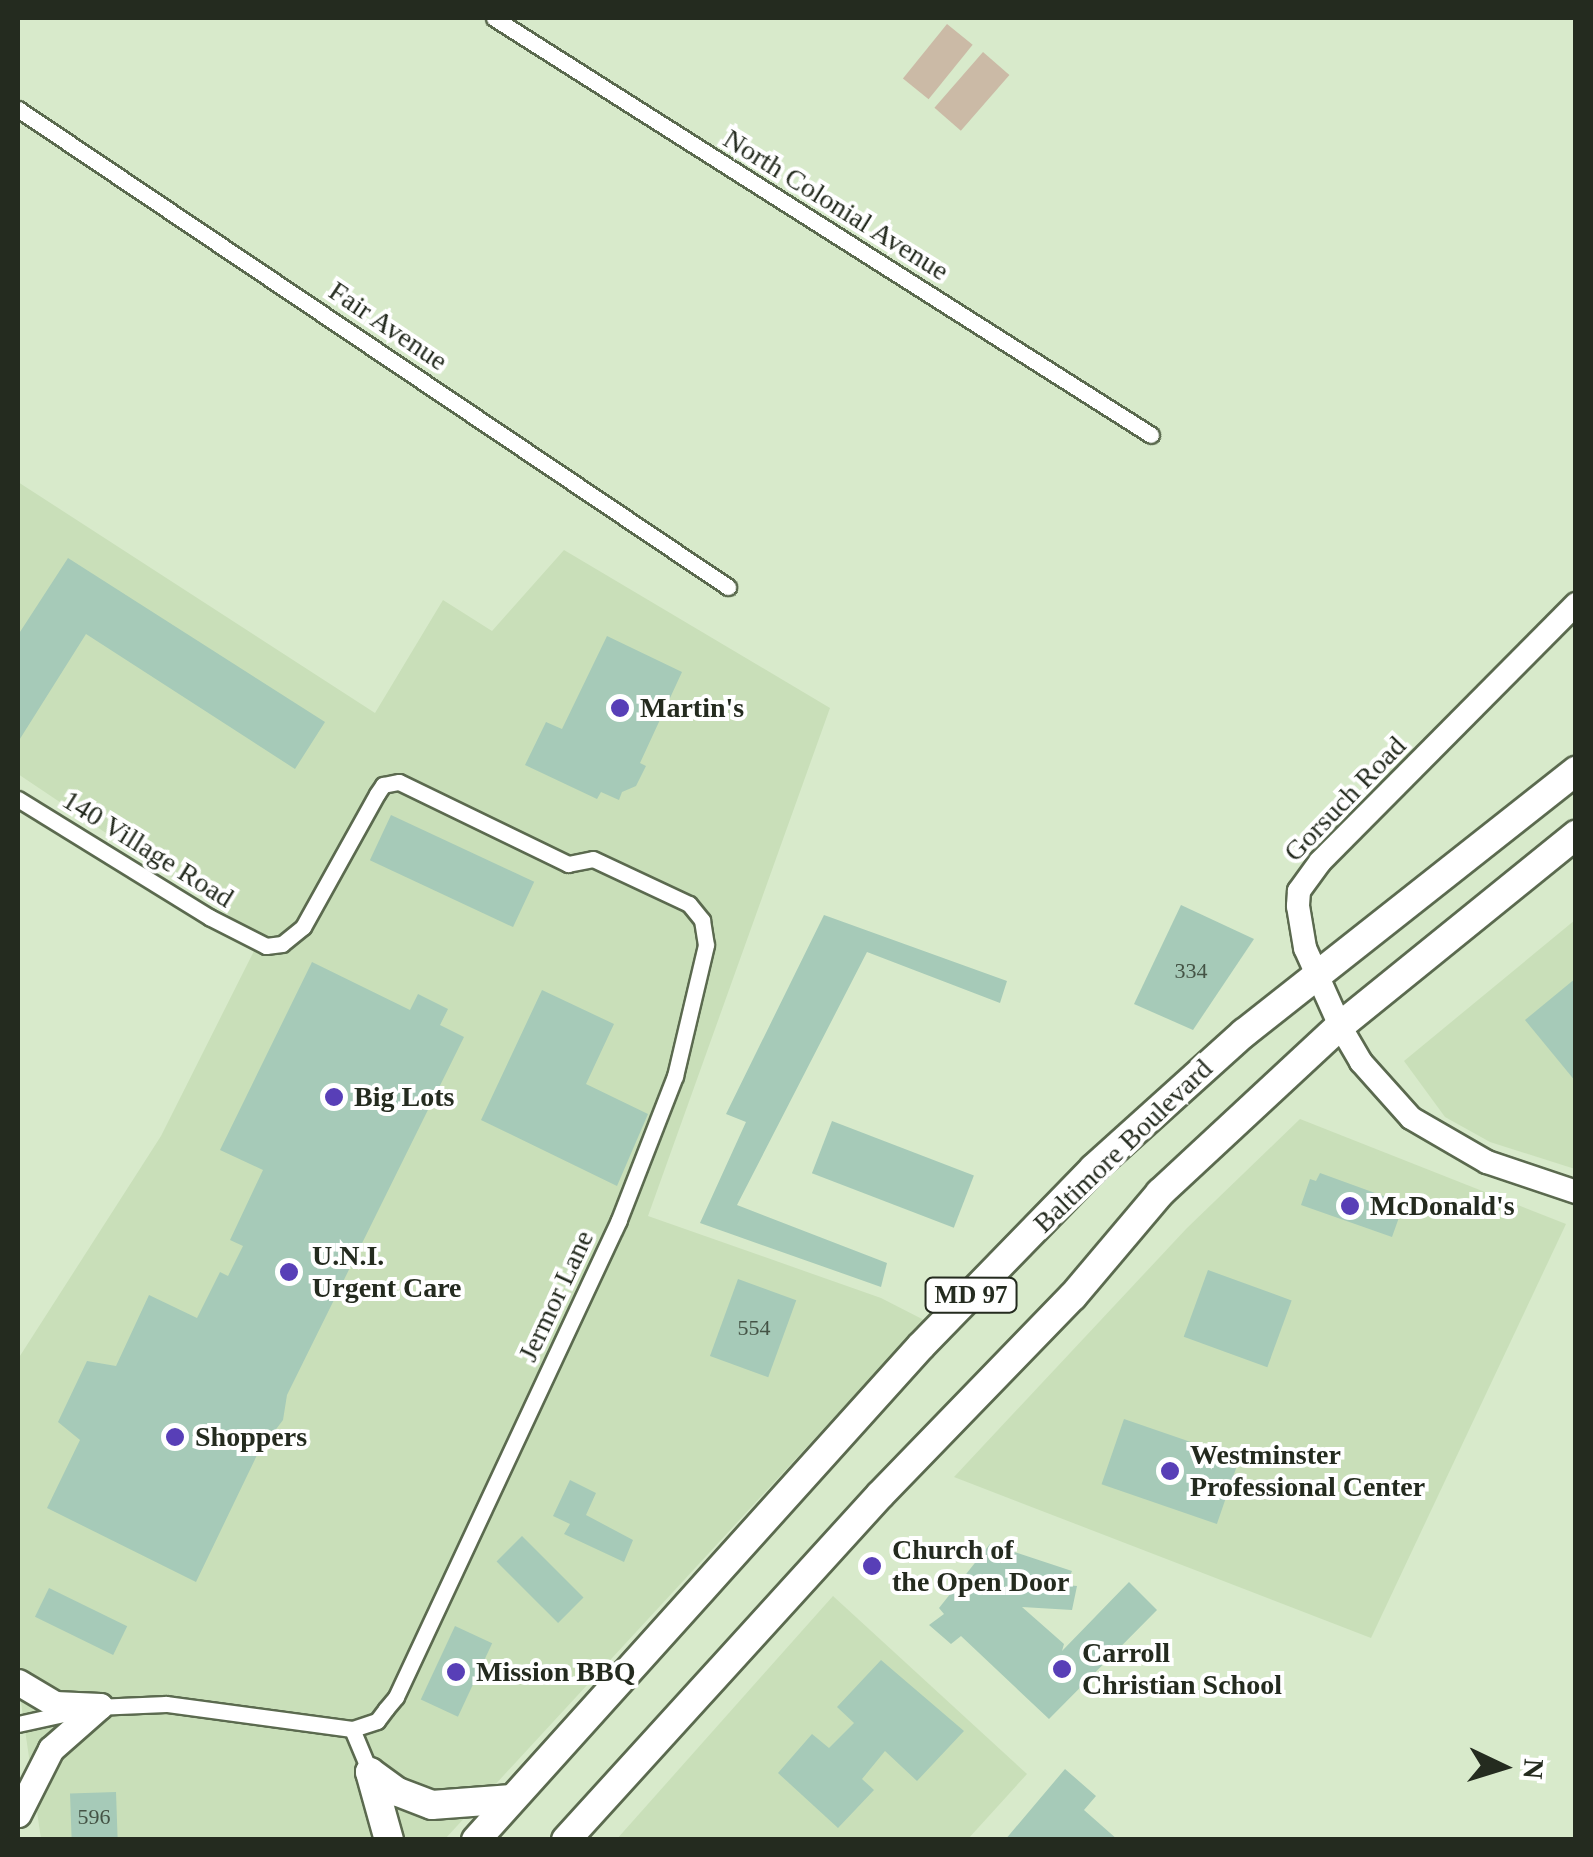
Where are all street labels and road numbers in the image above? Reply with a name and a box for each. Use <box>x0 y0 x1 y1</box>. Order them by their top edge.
street label: North Colonial Avenue <box>717 122 955 288</box>
street label: Fair Avenue <box>322 274 454 378</box>
street label: Gorsuch Road <box>1277 729 1413 869</box>
street label: 140 Village Road <box>56 783 240 915</box>
street label: Baltimore Boulevard <box>1027 1052 1219 1240</box>
street label: Jermor Lane <box>511 1225 601 1367</box>
road number: MD 97 <box>924 1275 1018 1315</box>

